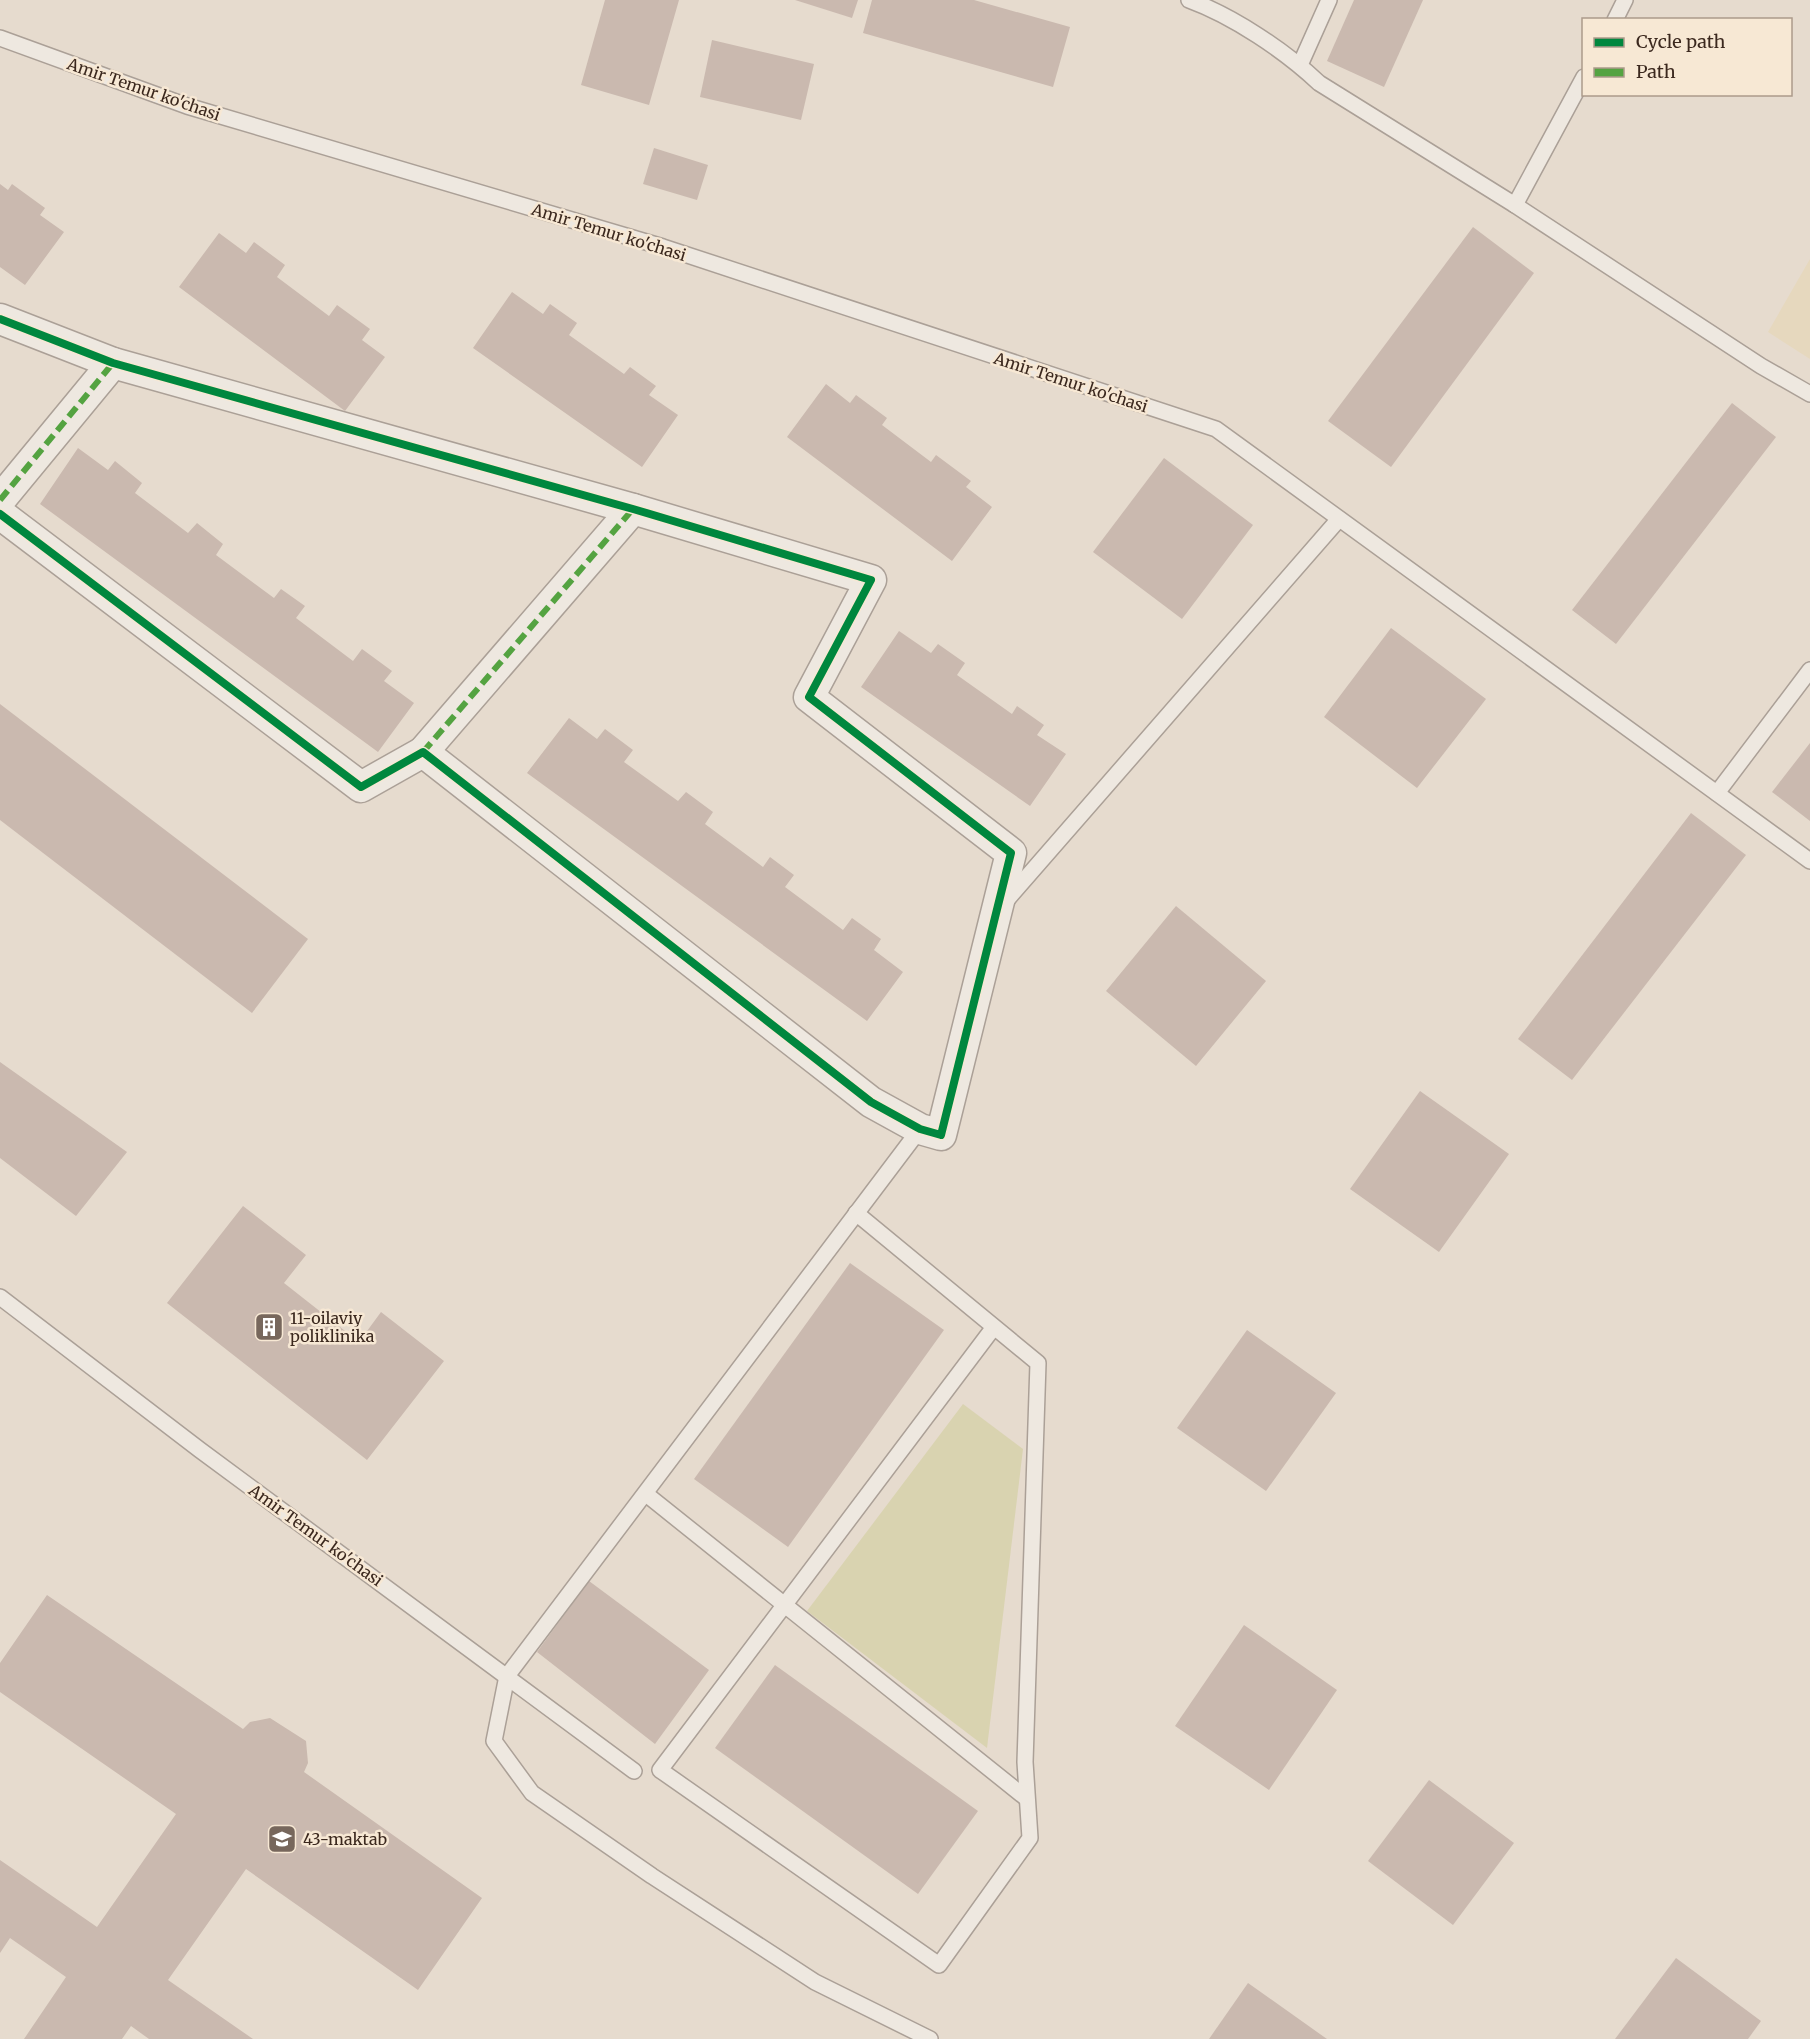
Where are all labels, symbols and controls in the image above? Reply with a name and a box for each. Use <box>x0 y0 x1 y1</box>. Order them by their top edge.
legend <box>1582 18 1792 96</box>
text: Cycle path <box>1636 30 1726 53</box>
street label: Amir Temur ko'chasi <box>64 53 223 125</box>
text: Path <box>1636 60 1676 83</box>
street label: Amir Temur ko'chasi <box>528 199 689 265</box>
street label: Amir Temur ko'chasi <box>991 347 1150 416</box>
place label: 11-oilaviy poliklinika <box>290 1308 375 1346</box>
building icon: 11-oilaviy poliklinika <box>253 1311 285 1343</box>
street label: Amir Temur ko'chasi <box>244 1479 387 1590</box>
school or university icon: 43-maktab <box>266 1823 298 1855</box>
place label: 43-maktab <box>303 1829 387 1849</box>

